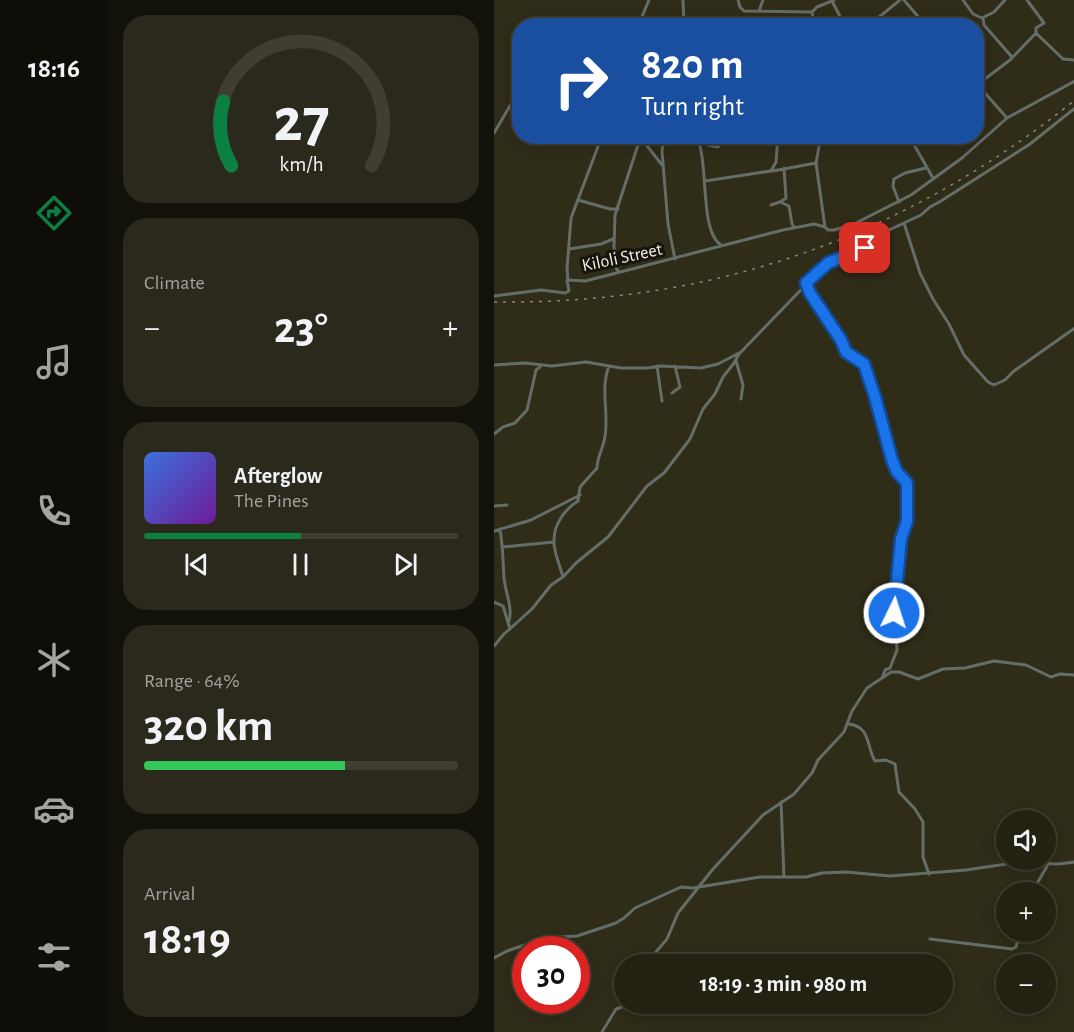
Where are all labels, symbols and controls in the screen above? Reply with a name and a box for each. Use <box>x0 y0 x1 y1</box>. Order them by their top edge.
icon: right <box>542 42 620 120</box>
text: 820 m <box>641 44 744 86</box>
text: 18:16 <box>28 55 80 82</box>
text: 27 <box>273 90 329 152</box>
text: Turn right <box>641 93 744 120</box>
text: km/h <box>279 155 323 176</box>
icon: directions <box>33 192 75 234</box>
pin <box>839 222 890 273</box>
icon: arrive <box>848 231 881 264</box>
street label: Kiloli Street <box>580 241 664 275</box>
text: Climate <box>144 273 205 293</box>
text: 23° <box>274 306 328 351</box>
text: − <box>144 312 160 345</box>
text: + <box>442 312 458 345</box>
icon: music <box>33 341 75 383</box>
text: Afterglow <box>234 465 322 487</box>
icon: phone <box>33 490 75 532</box>
text: The Pines <box>234 491 309 511</box>
icon: previous <box>180 548 213 581</box>
icon: pause <box>284 548 317 581</box>
icon: next <box>389 548 422 581</box>
position arrow <box>862 581 926 645</box>
icon: climate <box>33 639 75 681</box>
text: Range · 64% <box>144 671 240 691</box>
text: 320 km <box>144 704 273 749</box>
icon: car <box>33 788 75 830</box>
map controls <box>996 810 1056 1014</box>
button: sound <box>996 810 1056 870</box>
button: + <box>996 882 1056 942</box>
text: Arrival <box>144 884 195 904</box>
text: 18:19 <box>144 917 231 962</box>
icon: filters <box>33 936 75 978</box>
speed limit sign: 30 <box>512 936 590 1014</box>
button: − <box>996 954 1056 1014</box>
text: 18:19 · 3 min · 980 m <box>700 973 867 995</box>

